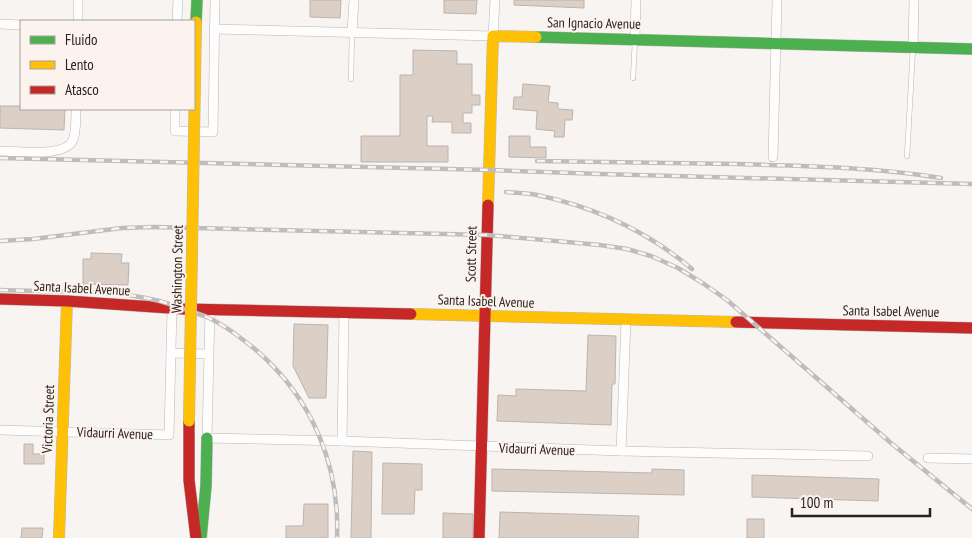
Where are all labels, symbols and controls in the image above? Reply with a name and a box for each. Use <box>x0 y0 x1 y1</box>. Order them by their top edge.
street label: San Ignacio Avenue <box>547 13 641 33</box>
legend <box>20 20 195 110</box>
text: Fluido <box>65 30 97 49</box>
text: Lento <box>65 55 94 74</box>
text: Atasco <box>65 80 99 99</box>
street label: Washington Street <box>167 224 187 313</box>
street label: Scott Street <box>462 225 480 282</box>
street label: Santa Isabel Avenue <box>33 276 131 300</box>
street label: Santa Isabel Avenue <box>437 290 535 312</box>
street label: Santa Isabel Avenue <box>842 301 940 321</box>
street label: Victoria Street <box>38 384 58 455</box>
street label: Vidaurri Avenue <box>76 423 153 443</box>
street label: Vidaurri Avenue <box>498 439 575 459</box>
scale bar <box>792 486 930 518</box>
text: 100 m <box>800 493 833 512</box>

